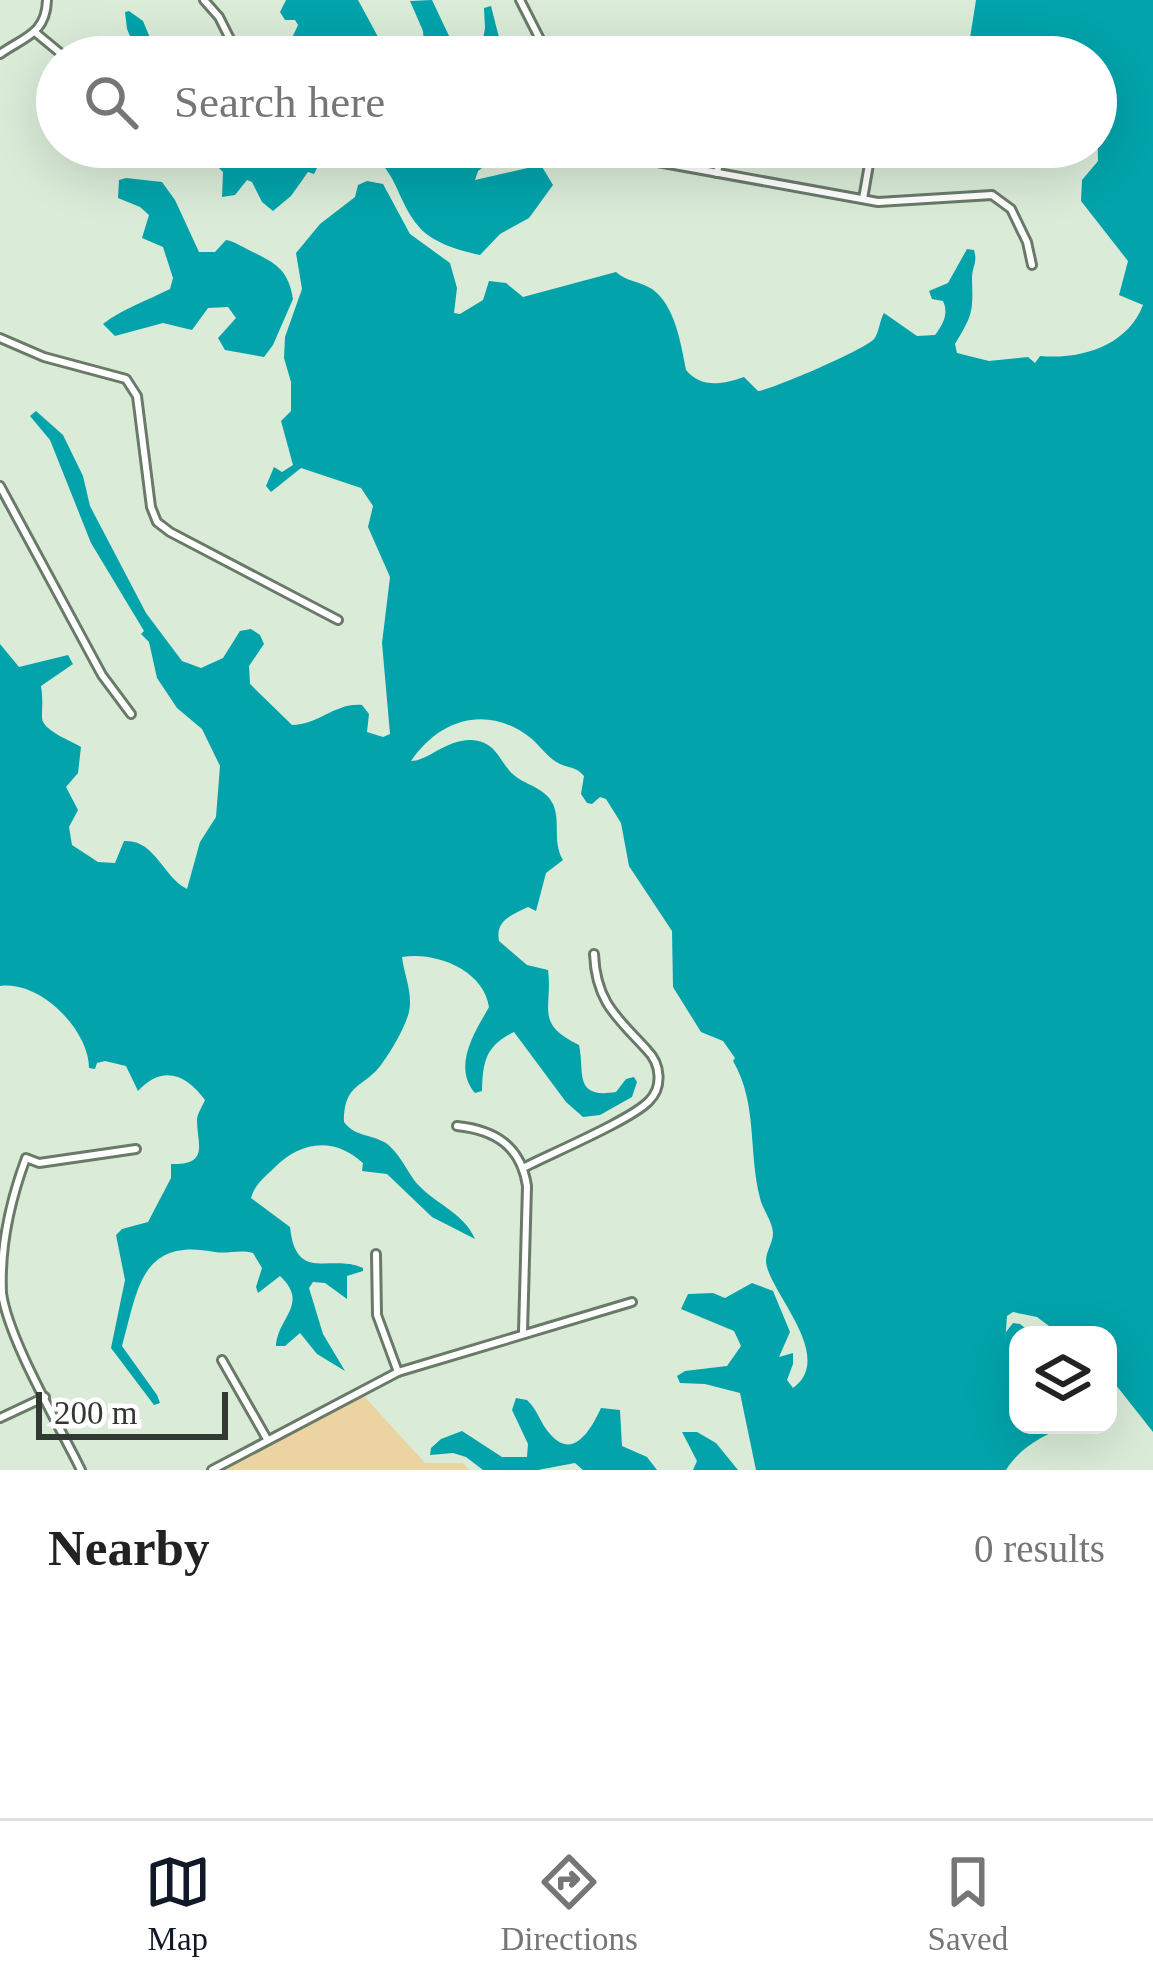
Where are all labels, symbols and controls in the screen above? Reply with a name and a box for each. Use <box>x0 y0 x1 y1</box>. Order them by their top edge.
search box <box>36 36 1117 168</box>
icon: search <box>78 69 144 135</box>
text: Search here <box>174 77 385 127</box>
map controls <box>1009 1326 1117 1434</box>
button: layers <box>1009 1326 1117 1434</box>
scale bar <box>36 1386 228 1439</box>
text: 200 m <box>54 1395 137 1431</box>
text: Nearby <box>48 1520 209 1576</box>
text: 0 results <box>974 1527 1105 1570</box>
tab: Map <box>145 1849 211 1958</box>
tab: Directions <box>500 1849 638 1958</box>
tab: Saved <box>928 1849 1008 1958</box>

